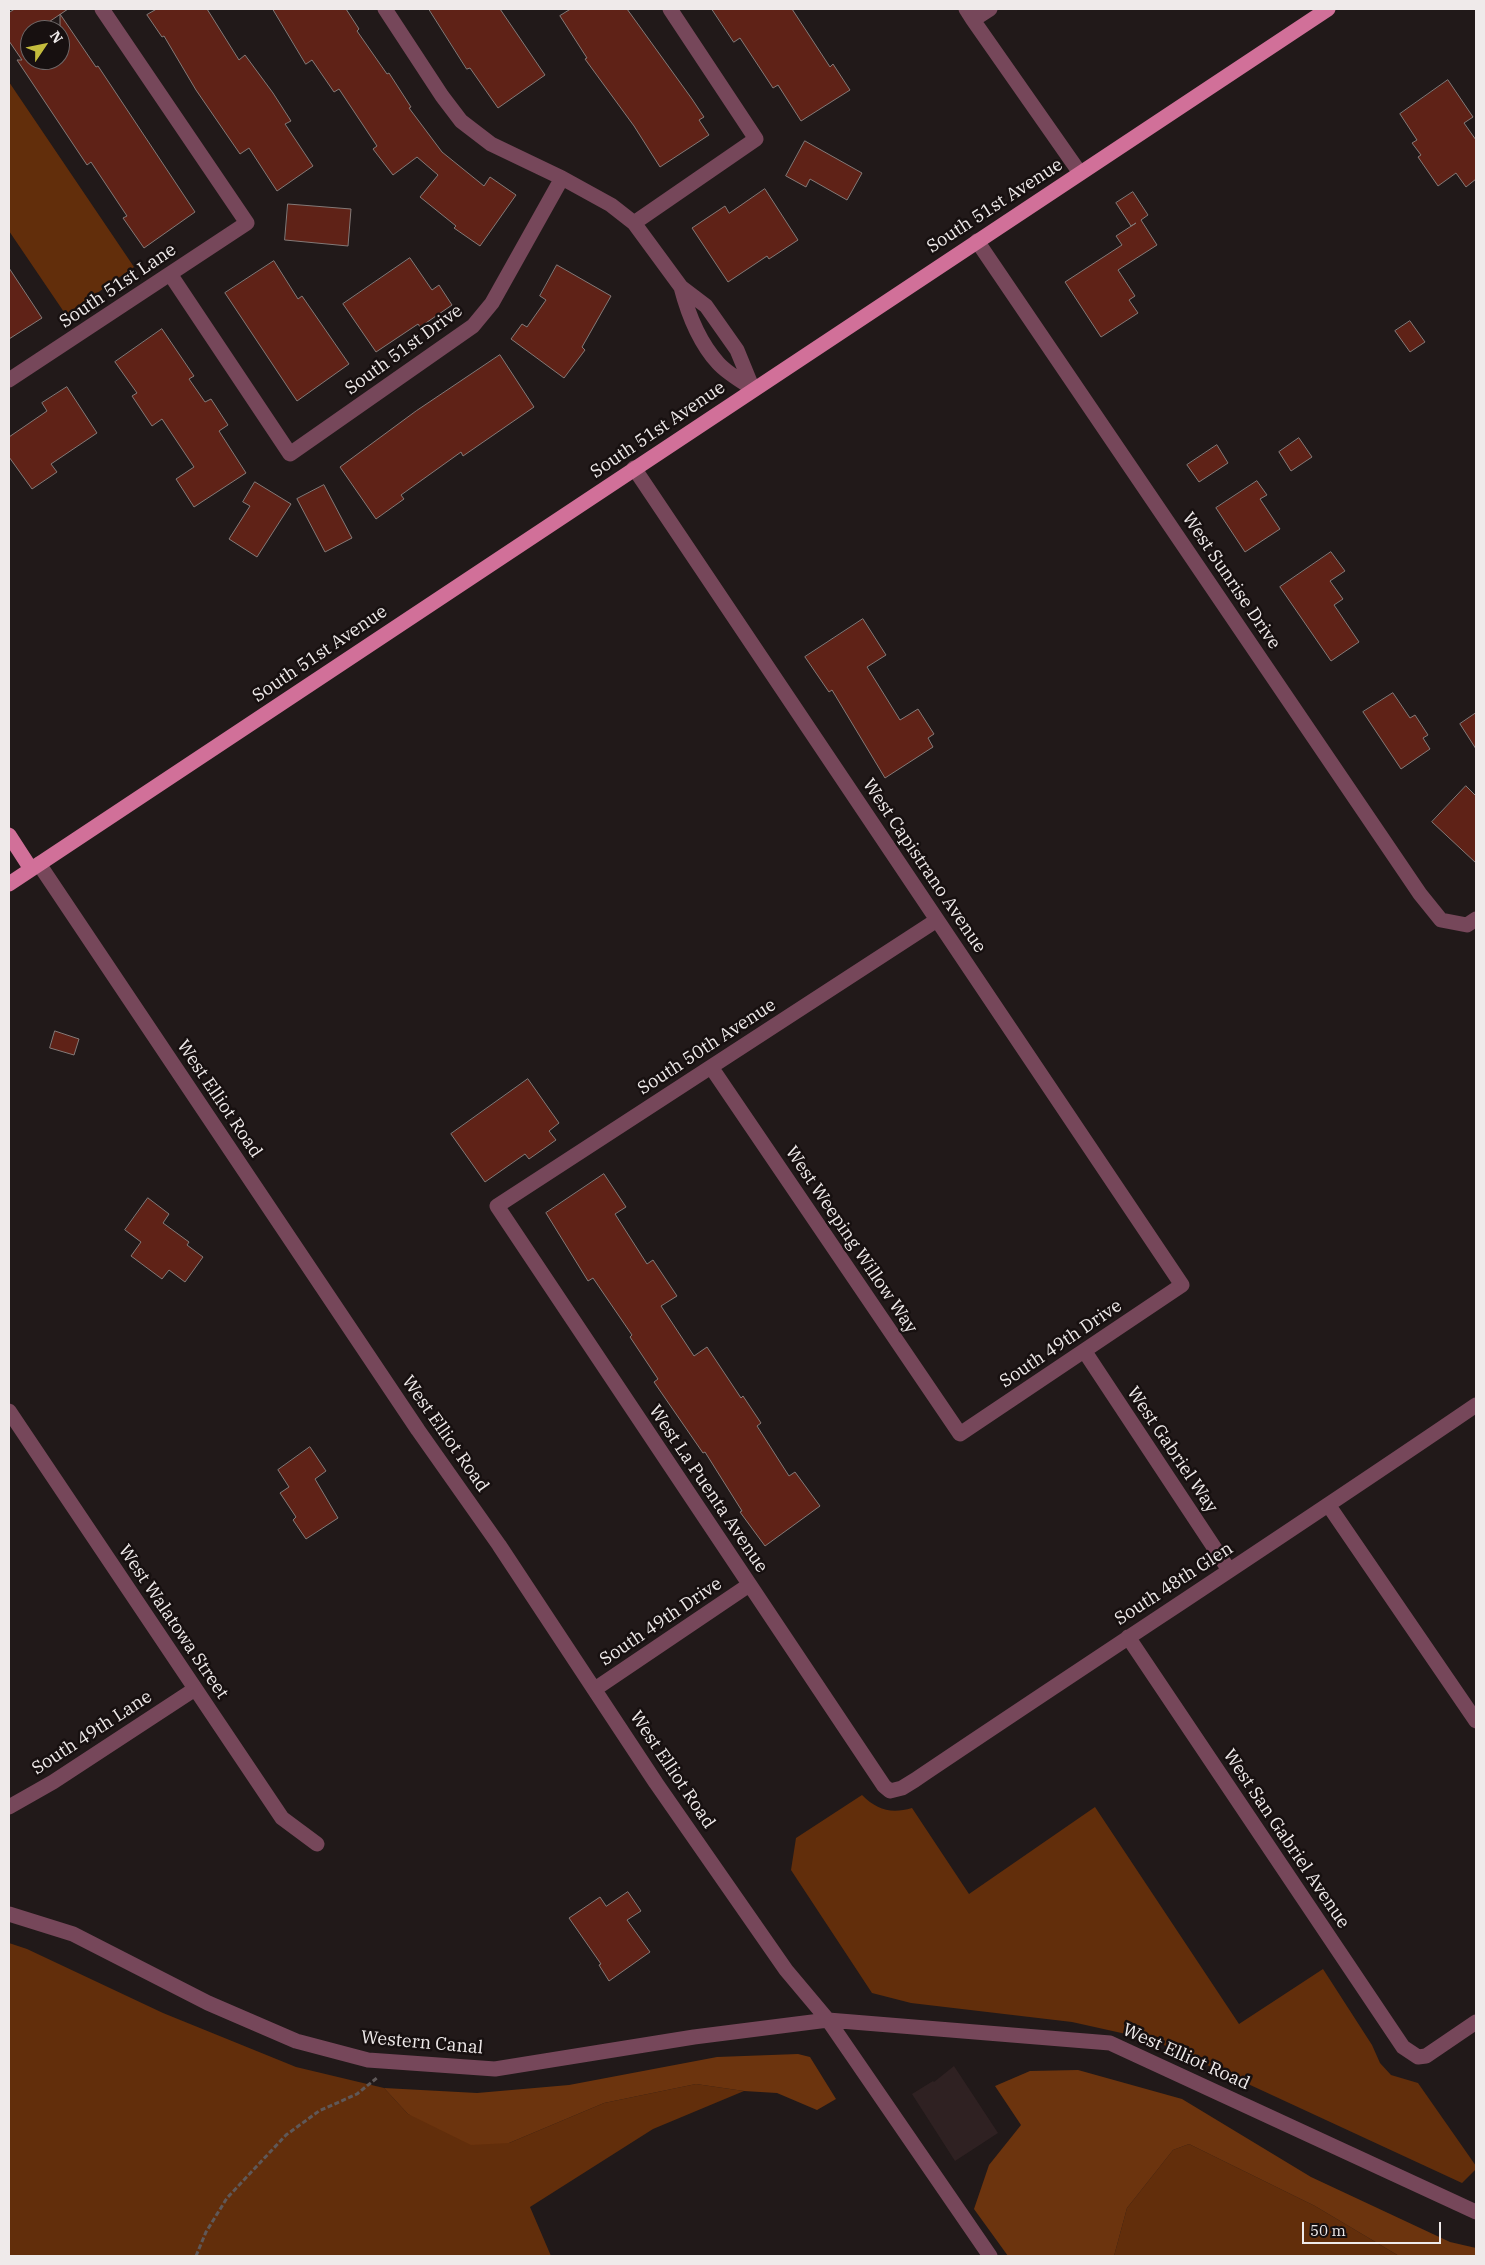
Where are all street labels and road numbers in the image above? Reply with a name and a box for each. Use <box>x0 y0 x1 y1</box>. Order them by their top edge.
street label: South 51st Avenue <box>923 154 1067 258</box>
street label: South 51st Lane <box>56 239 180 333</box>
street label: South 51st Drive <box>341 300 467 400</box>
street label: South 51st Avenue <box>587 377 729 483</box>
street label: West Sunrise Drive <box>1177 508 1285 654</box>
street label: South 51st Avenue <box>249 601 391 707</box>
street label: West Capistrano Avenue <box>858 775 990 957</box>
street label: South 50th Avenue <box>634 994 780 1100</box>
street label: West Elliot Road <box>172 1036 266 1162</box>
street label: West Weeping Willow Way <box>780 1142 922 1338</box>
street label: South 49th Drive <box>996 1295 1126 1393</box>
street label: West Elliot Road <box>397 1372 493 1496</box>
street label: West Gabriel Way <box>1122 1383 1222 1517</box>
street label: West La Puenta Avenue <box>644 1401 772 1577</box>
street label: South 48th Glen <box>1111 1538 1237 1630</box>
street label: West Walatowa Street <box>113 1541 233 1703</box>
street label: South 49th Drive <box>596 1573 726 1671</box>
street label: South 49th Lane <box>28 1686 156 1780</box>
street label: West Elliot Road <box>625 1707 719 1833</box>
street label: West San Gabriel Avenue <box>1218 1745 1354 1933</box>
street label: West Elliot Road <box>1119 2019 1253 2095</box>
street label: Western Canal <box>360 2027 484 2059</box>

